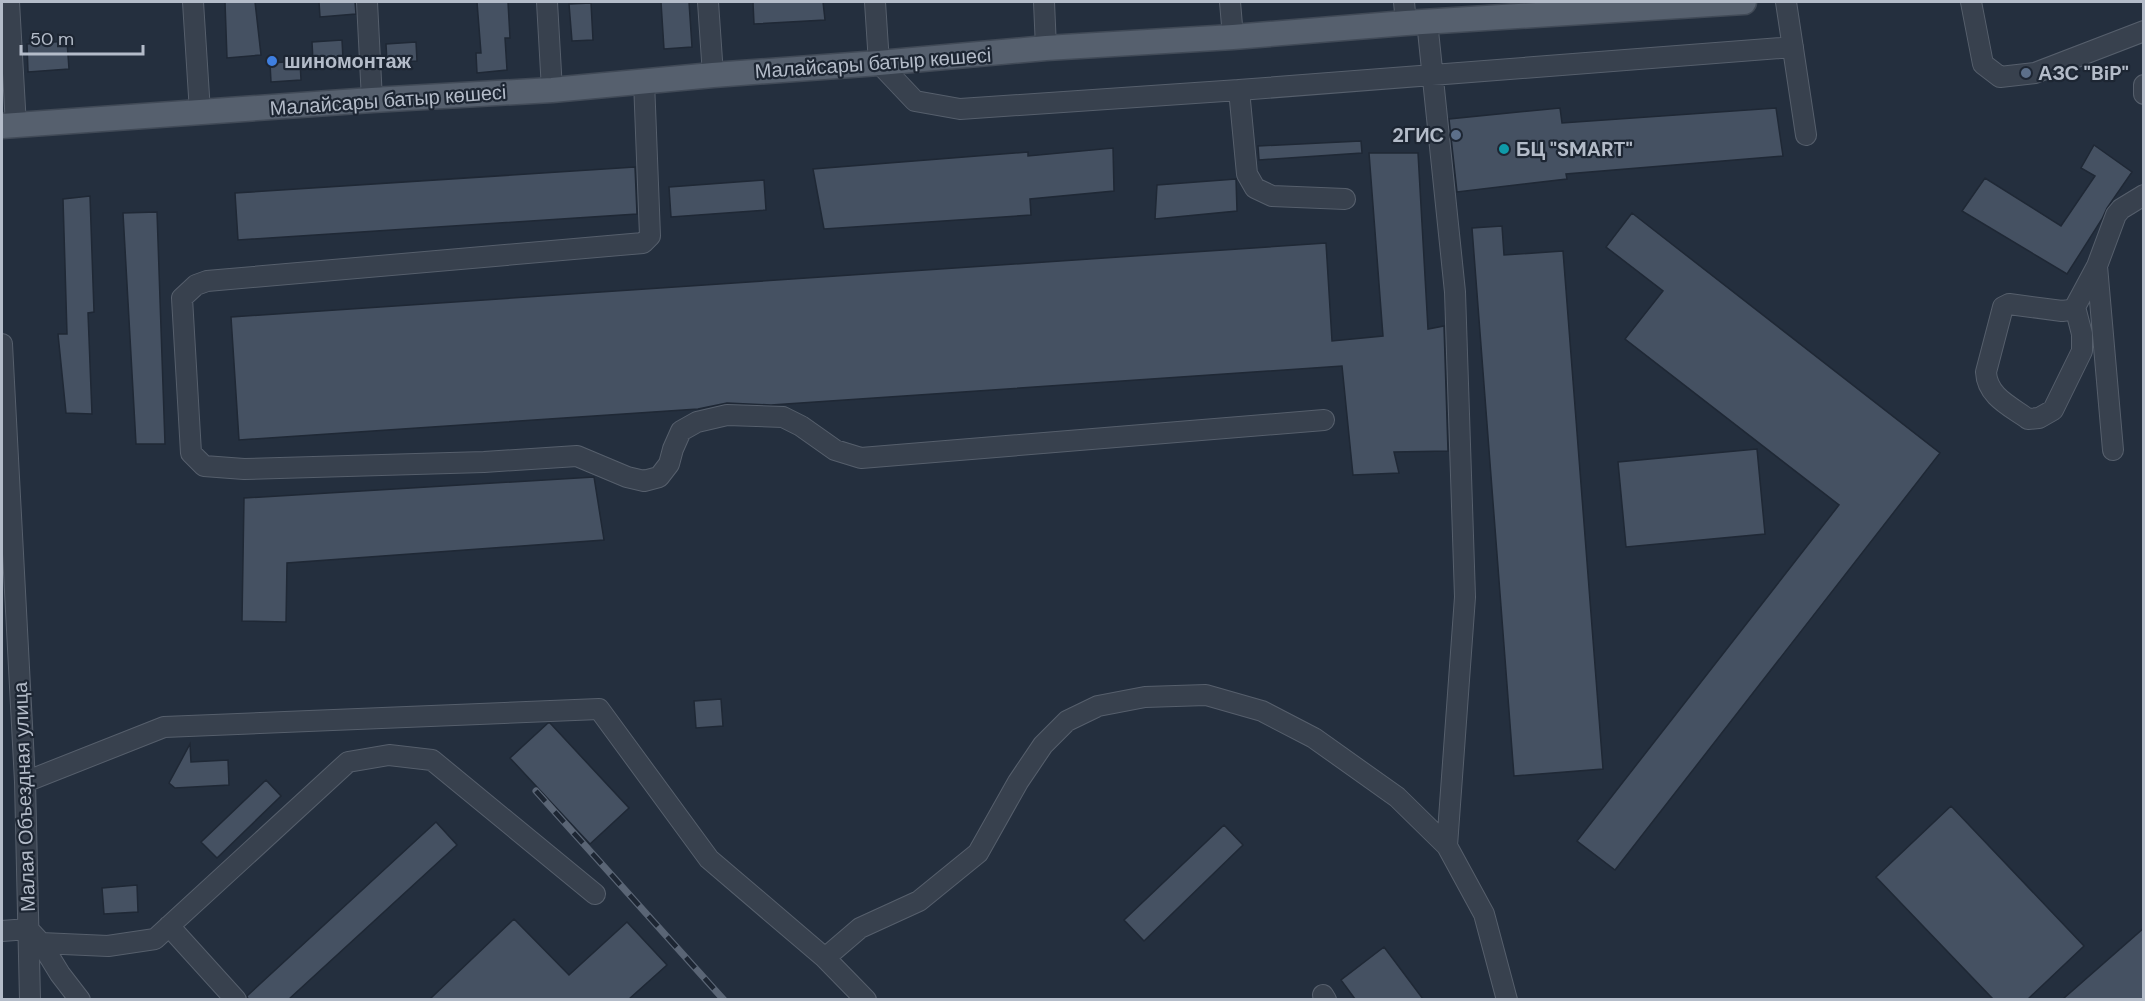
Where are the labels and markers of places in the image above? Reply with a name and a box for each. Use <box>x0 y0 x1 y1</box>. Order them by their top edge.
place label: шиномонтаж <box>284 48 412 74</box>
marker: шиномонтаж <box>265 54 279 68</box>
place label: АЗС "BiP" <box>2038 60 2129 86</box>
marker: АЗС "BiP" <box>2019 66 2033 80</box>
place label: 2ГИС <box>1392 122 1444 148</box>
marker: 2ГИС <box>1449 128 1463 142</box>
place label: БЦ "SMART" <box>1516 136 1633 162</box>
marker: БЦ "SMART" <box>1497 142 1511 156</box>

